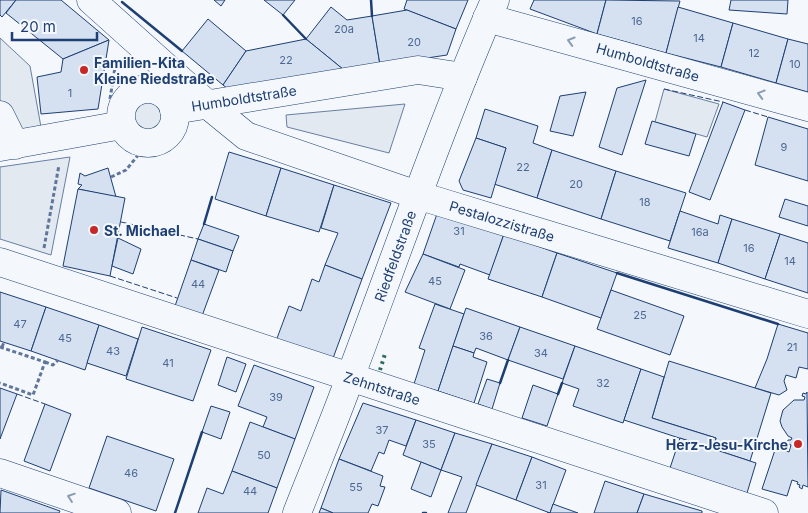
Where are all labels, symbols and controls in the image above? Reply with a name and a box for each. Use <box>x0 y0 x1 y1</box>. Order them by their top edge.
scale bar <box>12 10 98 42</box>
house number: 16 <box>631 14 643 28</box>
text: 20 m <box>20 17 56 36</box>
house number: 20a <box>334 22 354 36</box>
house number: 14 <box>693 31 705 45</box>
house number: 20 <box>407 35 421 49</box>
one-way arrow <box>566 36 575 47</box>
street label: Humboldtstraße <box>595 39 701 85</box>
house number: 12 <box>748 46 760 60</box>
house number: 22 <box>279 53 293 67</box>
place label: Familien-Kita Kleine Riedstraße <box>94 54 215 87</box>
house number: 10 <box>789 57 801 71</box>
marker: Familien-Kita Kleine Riedstraße <box>78 64 90 76</box>
street label: Humboldtstraße <box>190 81 298 115</box>
house number: 1 <box>68 86 72 100</box>
one-way arrow <box>757 89 765 100</box>
house number: 9 <box>781 140 788 154</box>
house number: 22 <box>516 160 530 174</box>
house number: 20 <box>569 177 583 191</box>
house number: 18 <box>639 195 651 209</box>
street label: Pestalozzistraße <box>447 197 557 245</box>
street label: Riedfeldstraße <box>371 208 419 304</box>
place label: St. Michael <box>104 222 180 239</box>
marker: St. Michael <box>88 224 100 236</box>
house number: 31 <box>453 224 465 238</box>
house number: 16a <box>691 225 709 239</box>
house number: 16 <box>743 241 755 255</box>
house number: 14 <box>784 254 796 268</box>
house number: 45 <box>428 274 442 288</box>
house number: 44 <box>191 277 205 291</box>
house number: 25 <box>633 308 647 322</box>
house number: 47 <box>13 317 27 331</box>
house number: 36 <box>479 329 493 343</box>
house number: 45 <box>58 331 72 345</box>
house number: 21 <box>786 340 798 354</box>
house number: 43 <box>106 344 120 358</box>
house number: 34 <box>534 346 548 360</box>
house number: 41 <box>162 356 174 370</box>
street label: Zehntstraße <box>341 368 423 408</box>
house number: 32 <box>596 376 610 390</box>
house number: 39 <box>269 390 283 404</box>
house number: 37 <box>375 423 389 437</box>
place label: Herz-Jesu-Kirche <box>666 436 788 453</box>
house number: 35 <box>422 437 436 451</box>
marker: Herz-Jesu-Kirche <box>792 438 804 450</box>
house number: 50 <box>257 448 271 462</box>
house number: 46 <box>124 466 138 480</box>
house number: 31 <box>535 478 547 492</box>
house number: 55 <box>349 480 363 494</box>
house number: 44 <box>243 484 257 498</box>
one-way arrow <box>67 493 76 503</box>

